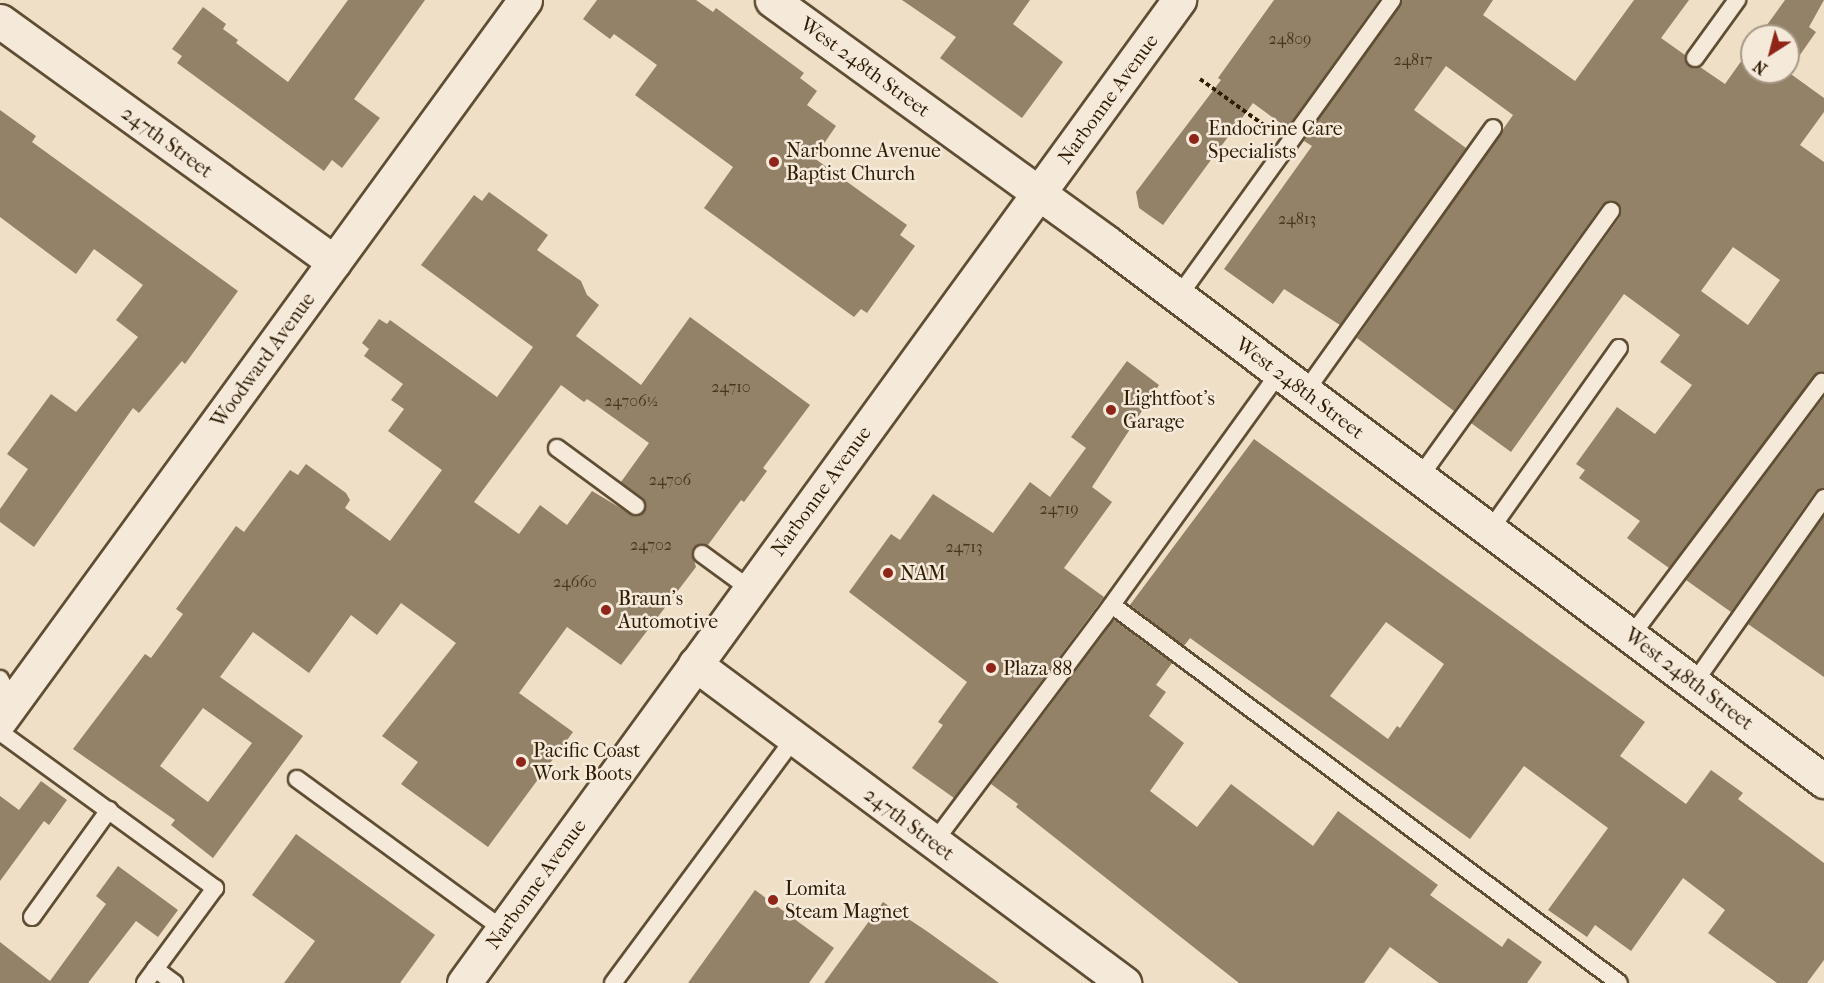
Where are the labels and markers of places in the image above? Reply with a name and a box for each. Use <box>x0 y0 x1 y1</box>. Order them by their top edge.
place label: Endocrine Care Specialists <box>1208 116 1343 163</box>
marker: Endocrine Care Specialists <box>1185 130 1203 148</box>
place label: Narbonne Avenue Baptist Church <box>786 138 941 185</box>
marker: Narbonne Avenue Baptist Church <box>767 155 781 169</box>
place label: Lightfoot's Garage <box>1123 386 1215 433</box>
marker: Lightfoot's Garage <box>1104 403 1118 417</box>
place label: NAM <box>900 561 946 585</box>
marker: NAM <box>881 566 895 580</box>
place label: Braun's Automotive <box>618 586 718 633</box>
marker: Braun's Automotive <box>599 603 613 617</box>
place label: Plaza 88 <box>1003 656 1072 680</box>
marker: Plaza 88 <box>984 661 998 675</box>
place label: Pacific Coast Work Boots <box>533 738 640 785</box>
marker: Pacific Coast Work Boots <box>514 755 528 769</box>
place label: Lomita Steam Magnet <box>785 876 909 923</box>
marker: Lomita Steam Magnet <box>766 893 780 907</box>

